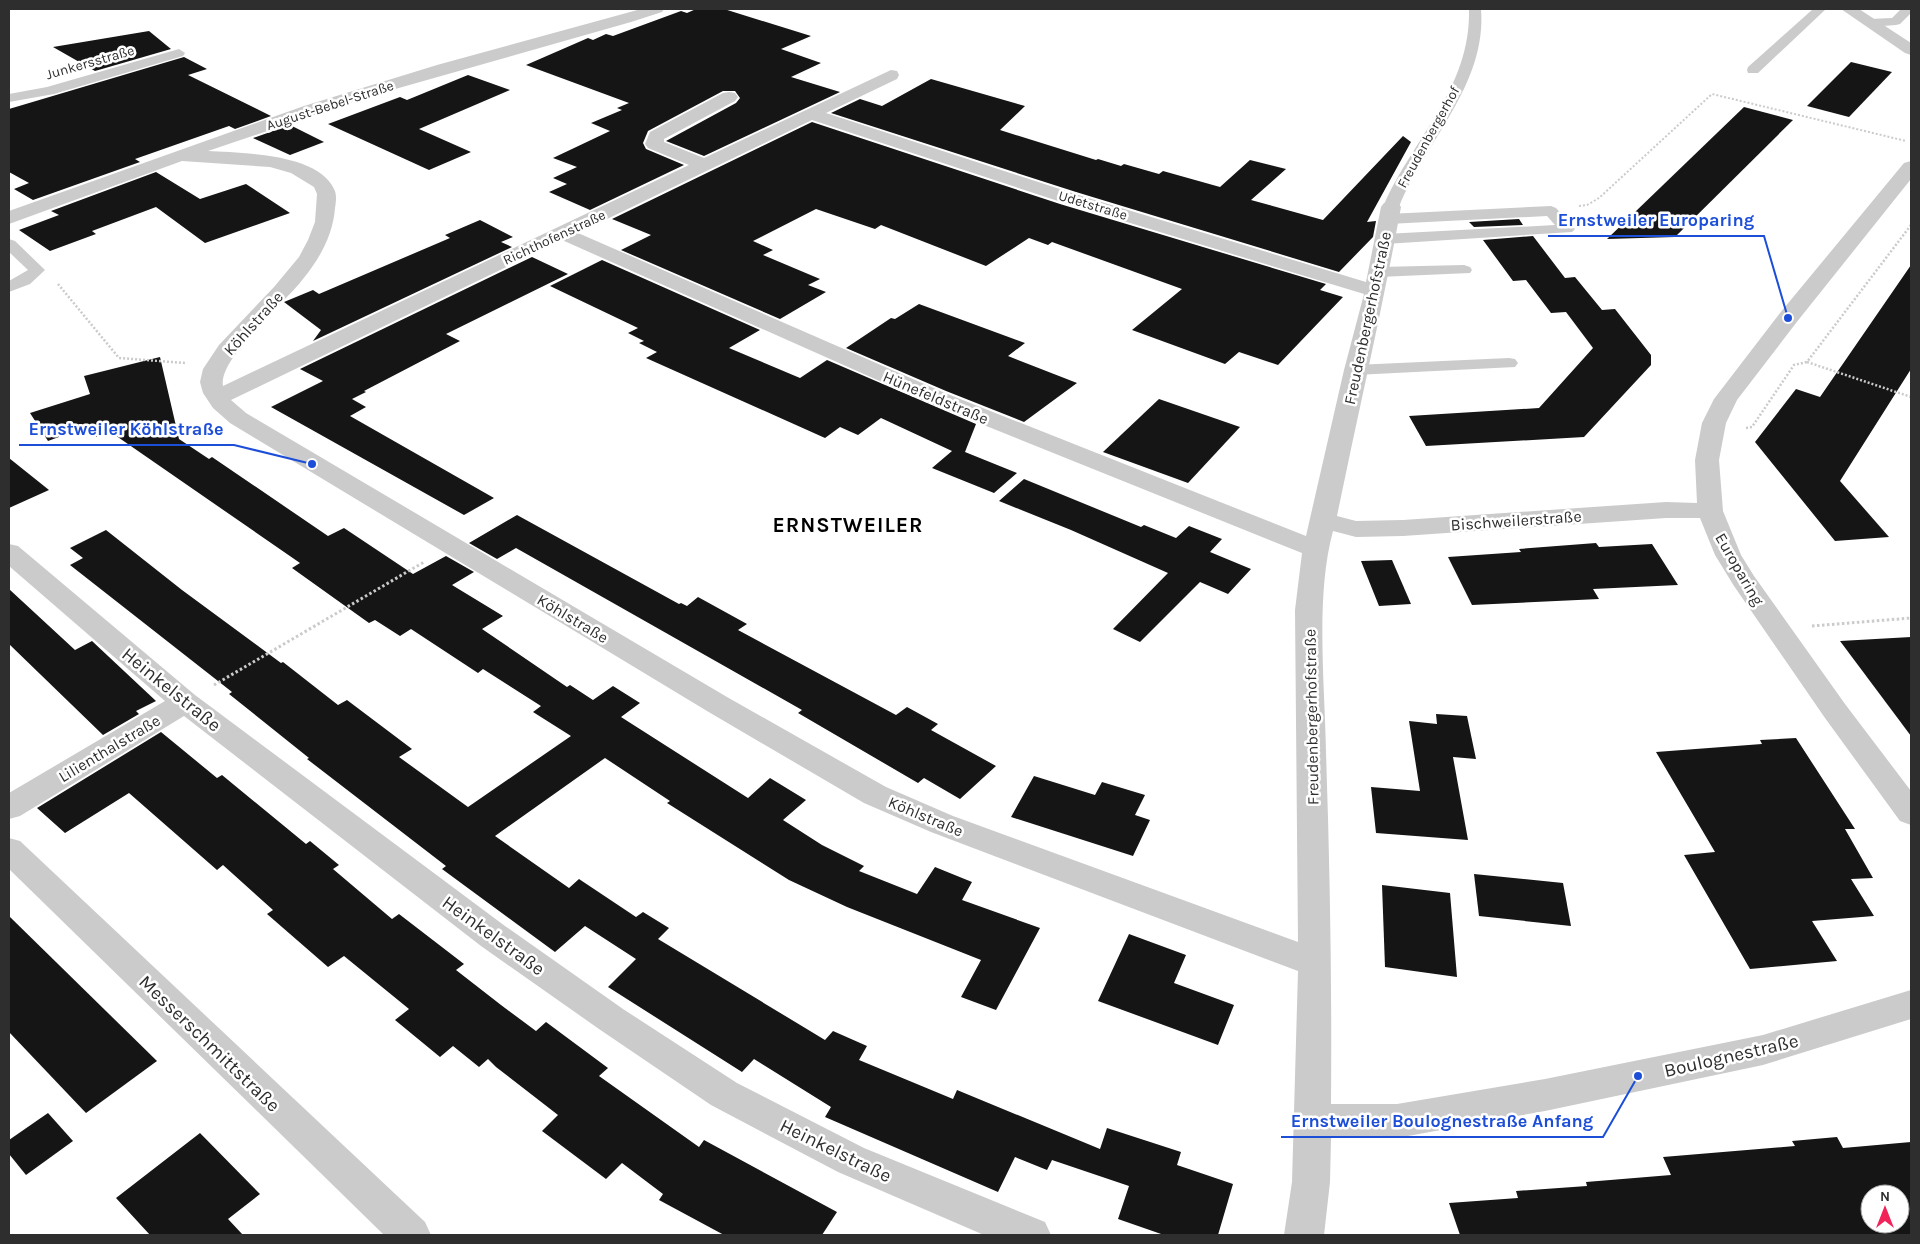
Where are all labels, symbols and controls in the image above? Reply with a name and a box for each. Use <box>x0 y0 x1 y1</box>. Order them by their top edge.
street label: Junkersstraße <box>44 42 136 83</box>
street label: August-Bebel-Straße <box>264 77 396 134</box>
street label: Freudenbergerhof <box>1394 83 1463 191</box>
street label: Udetstraße <box>1056 187 1129 224</box>
callout: Ernstweiler Europaring <box>1548 203 1764 236</box>
street label: Richthofenstraße <box>500 206 608 269</box>
text: Ernstweiler Europaring <box>1558 209 1755 231</box>
street label: Freudenbergerhofstraße <box>1340 230 1395 406</box>
street label: Köhlstraße <box>220 287 287 359</box>
street label: Hünefeldstraße <box>880 367 992 428</box>
callout: Ernstweiler Köhlstraße <box>19 412 234 445</box>
text: Ernstweiler Köhlstraße <box>28 418 224 440</box>
street label: Bischweilerstraße <box>1450 506 1582 535</box>
district label: ERNSTWEILER <box>772 513 924 537</box>
street label: Europaring <box>1711 530 1768 609</box>
street label: Köhlstraße <box>534 590 612 647</box>
street label: Freudenbergerhofstraße <box>1300 629 1323 805</box>
street label: Heinkelstraße <box>117 643 225 736</box>
street label: Lilienthalstraße <box>55 711 164 786</box>
street label: Köhlstraße <box>885 792 966 841</box>
street label: Heinkelstraße <box>438 891 549 980</box>
street label: Messerschmittstraße <box>134 971 284 1117</box>
street label: Boulognestraße <box>1662 1030 1801 1082</box>
callout: Ernstweiler Boulognestraße Anfang <box>1281 1104 1603 1137</box>
text: Ernstweiler Boulognestraße Anfang <box>1291 1110 1594 1132</box>
street label: Heinkelstraße <box>776 1114 895 1187</box>
north arrow <box>1860 1184 1910 1234</box>
text: N <box>1880 1188 1890 1205</box>

